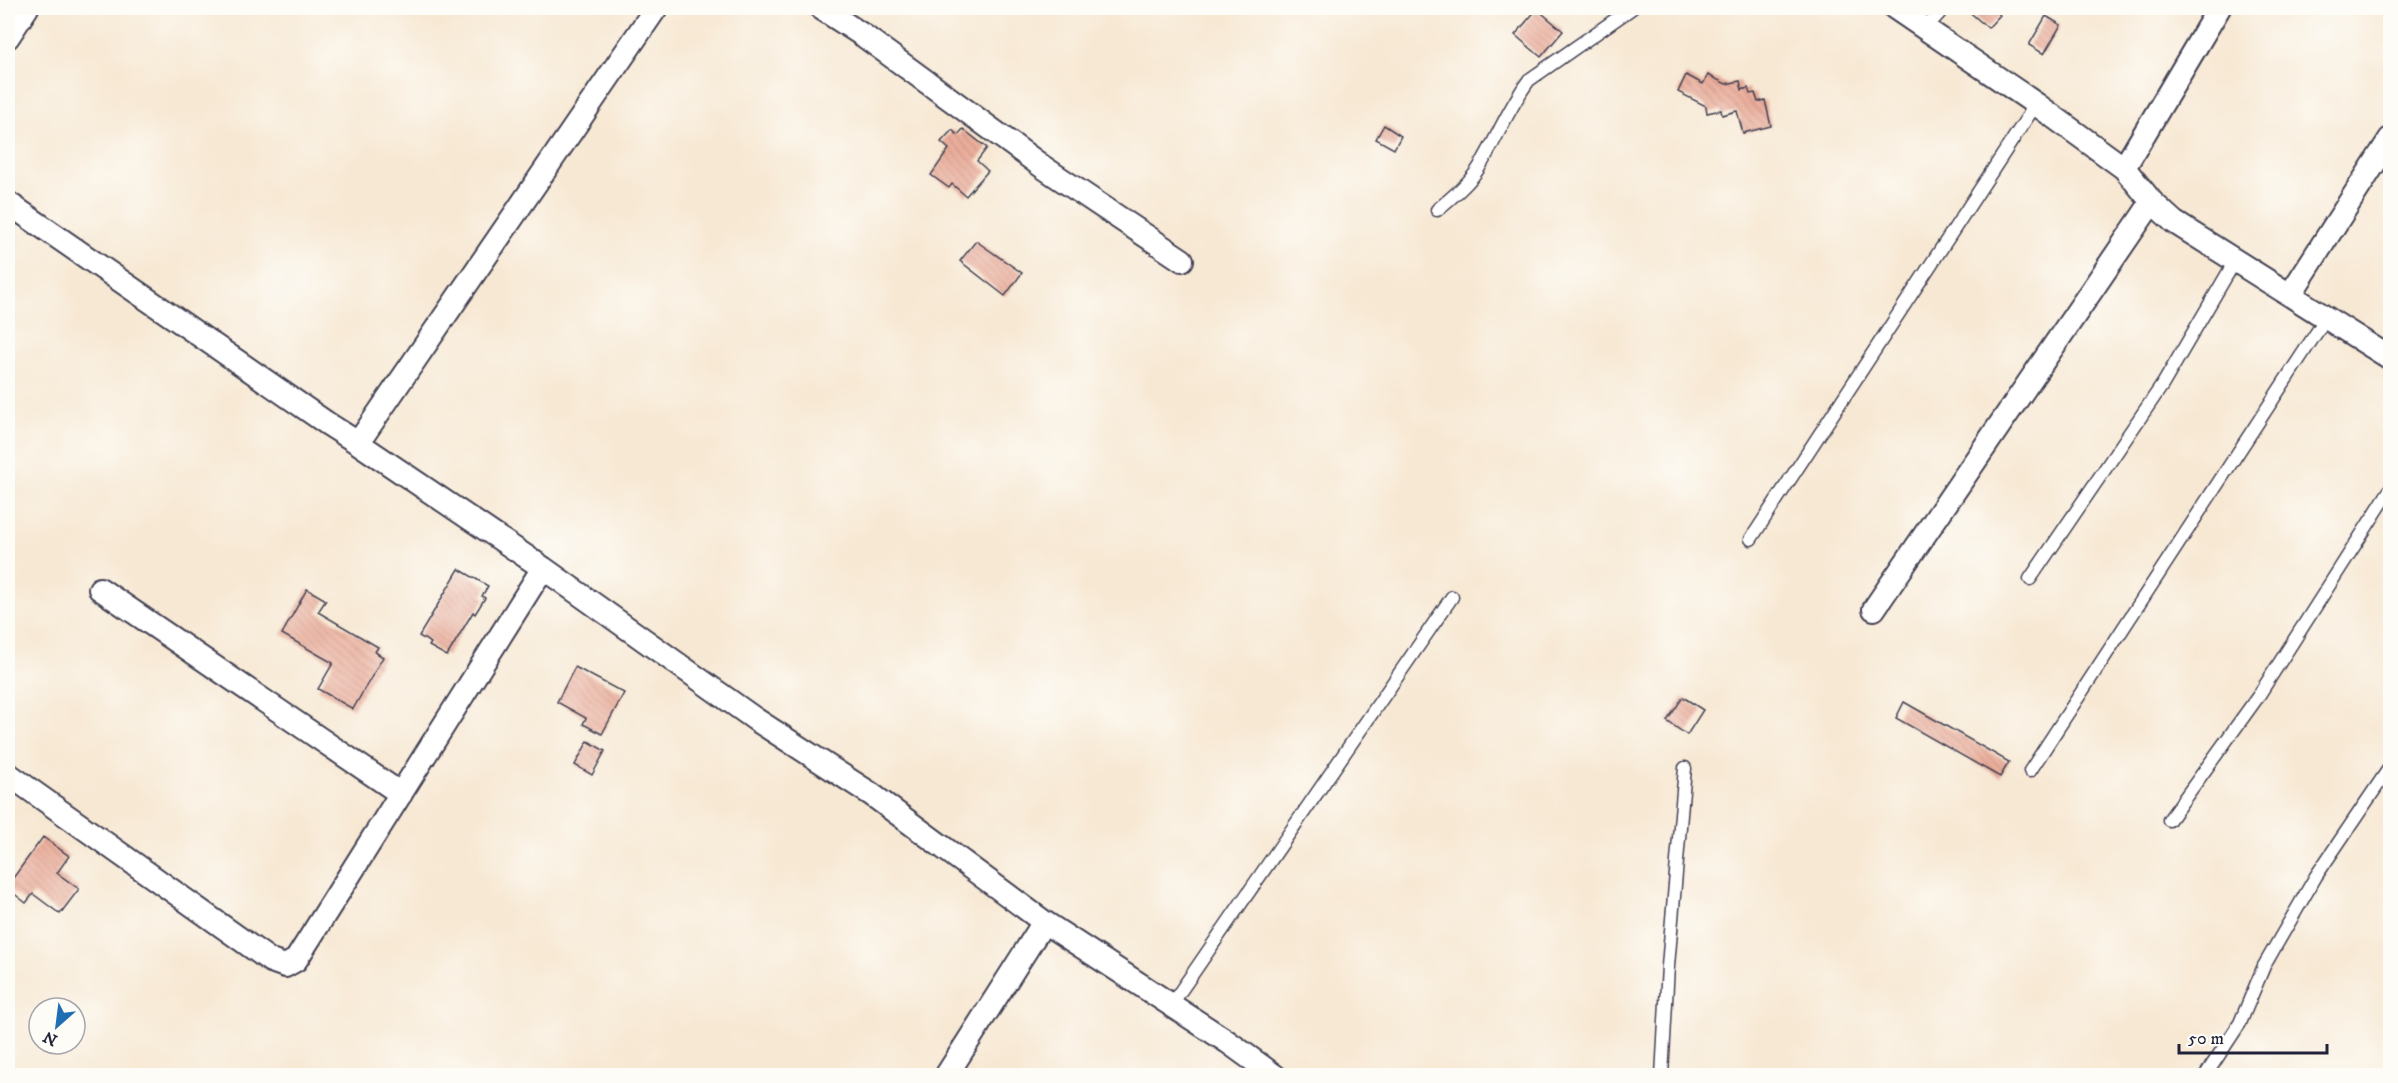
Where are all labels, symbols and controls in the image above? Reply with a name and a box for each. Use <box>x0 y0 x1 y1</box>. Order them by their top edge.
north arrow <box>27 996 87 1056</box>
scale bar <box>2179 1017 2328 1055</box>
text: N <box>40 1026 61 1050</box>
text: 50 m <box>2188 1028 2224 1050</box>

